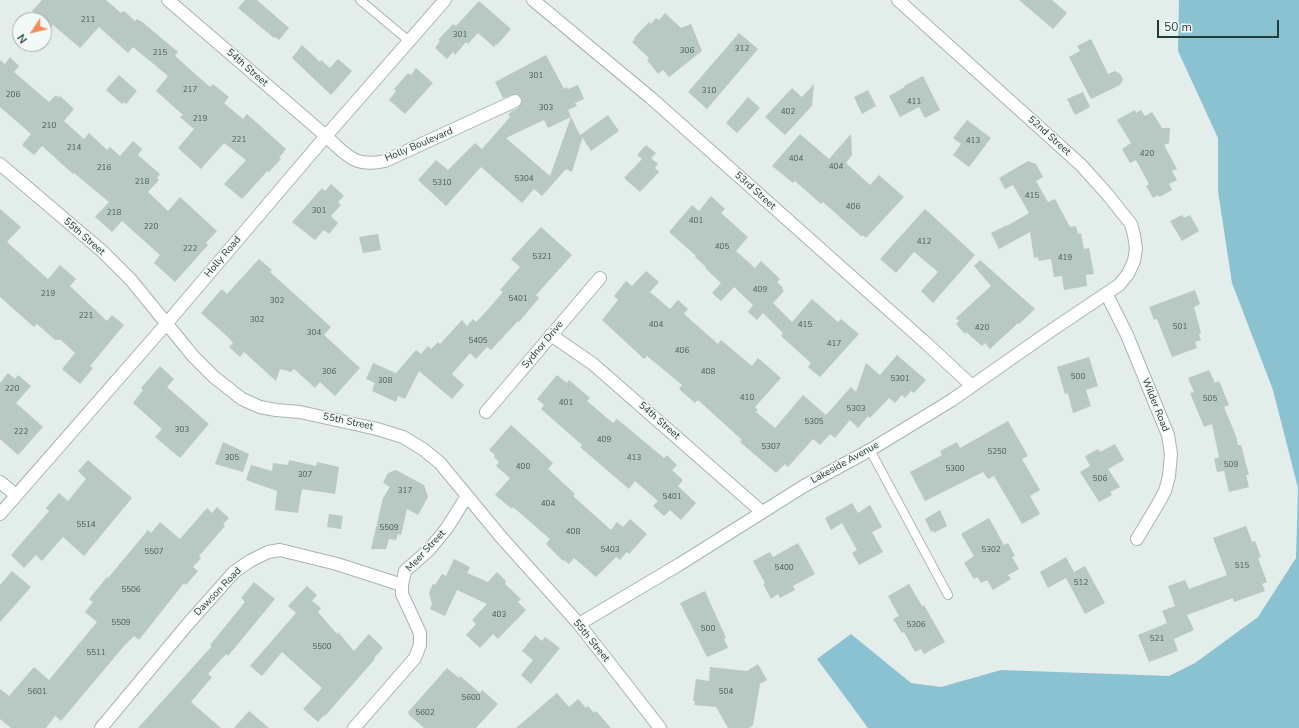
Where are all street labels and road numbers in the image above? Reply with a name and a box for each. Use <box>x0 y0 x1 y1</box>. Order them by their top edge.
street label: 54th Street <box>224 47 270 89</box>
street label: 52nd Street <box>1025 114 1073 158</box>
street label: Holly Boulevard <box>383 125 455 165</box>
street label: 53rd Street <box>732 169 778 213</box>
street label: 55th Street <box>61 216 107 258</box>
street label: Holly Road <box>202 234 244 280</box>
street label: Sydnor Drive <box>520 319 566 371</box>
street label: Wilder Road <box>1139 376 1171 434</box>
street label: 54th Street <box>636 400 682 442</box>
street label: 55th Street <box>322 411 374 433</box>
street label: Lakeside Avenue <box>809 439 881 487</box>
street label: Meer Street <box>404 528 448 574</box>
street label: Dawson Road <box>192 565 244 619</box>
street label: 55th Street <box>570 617 612 665</box>

